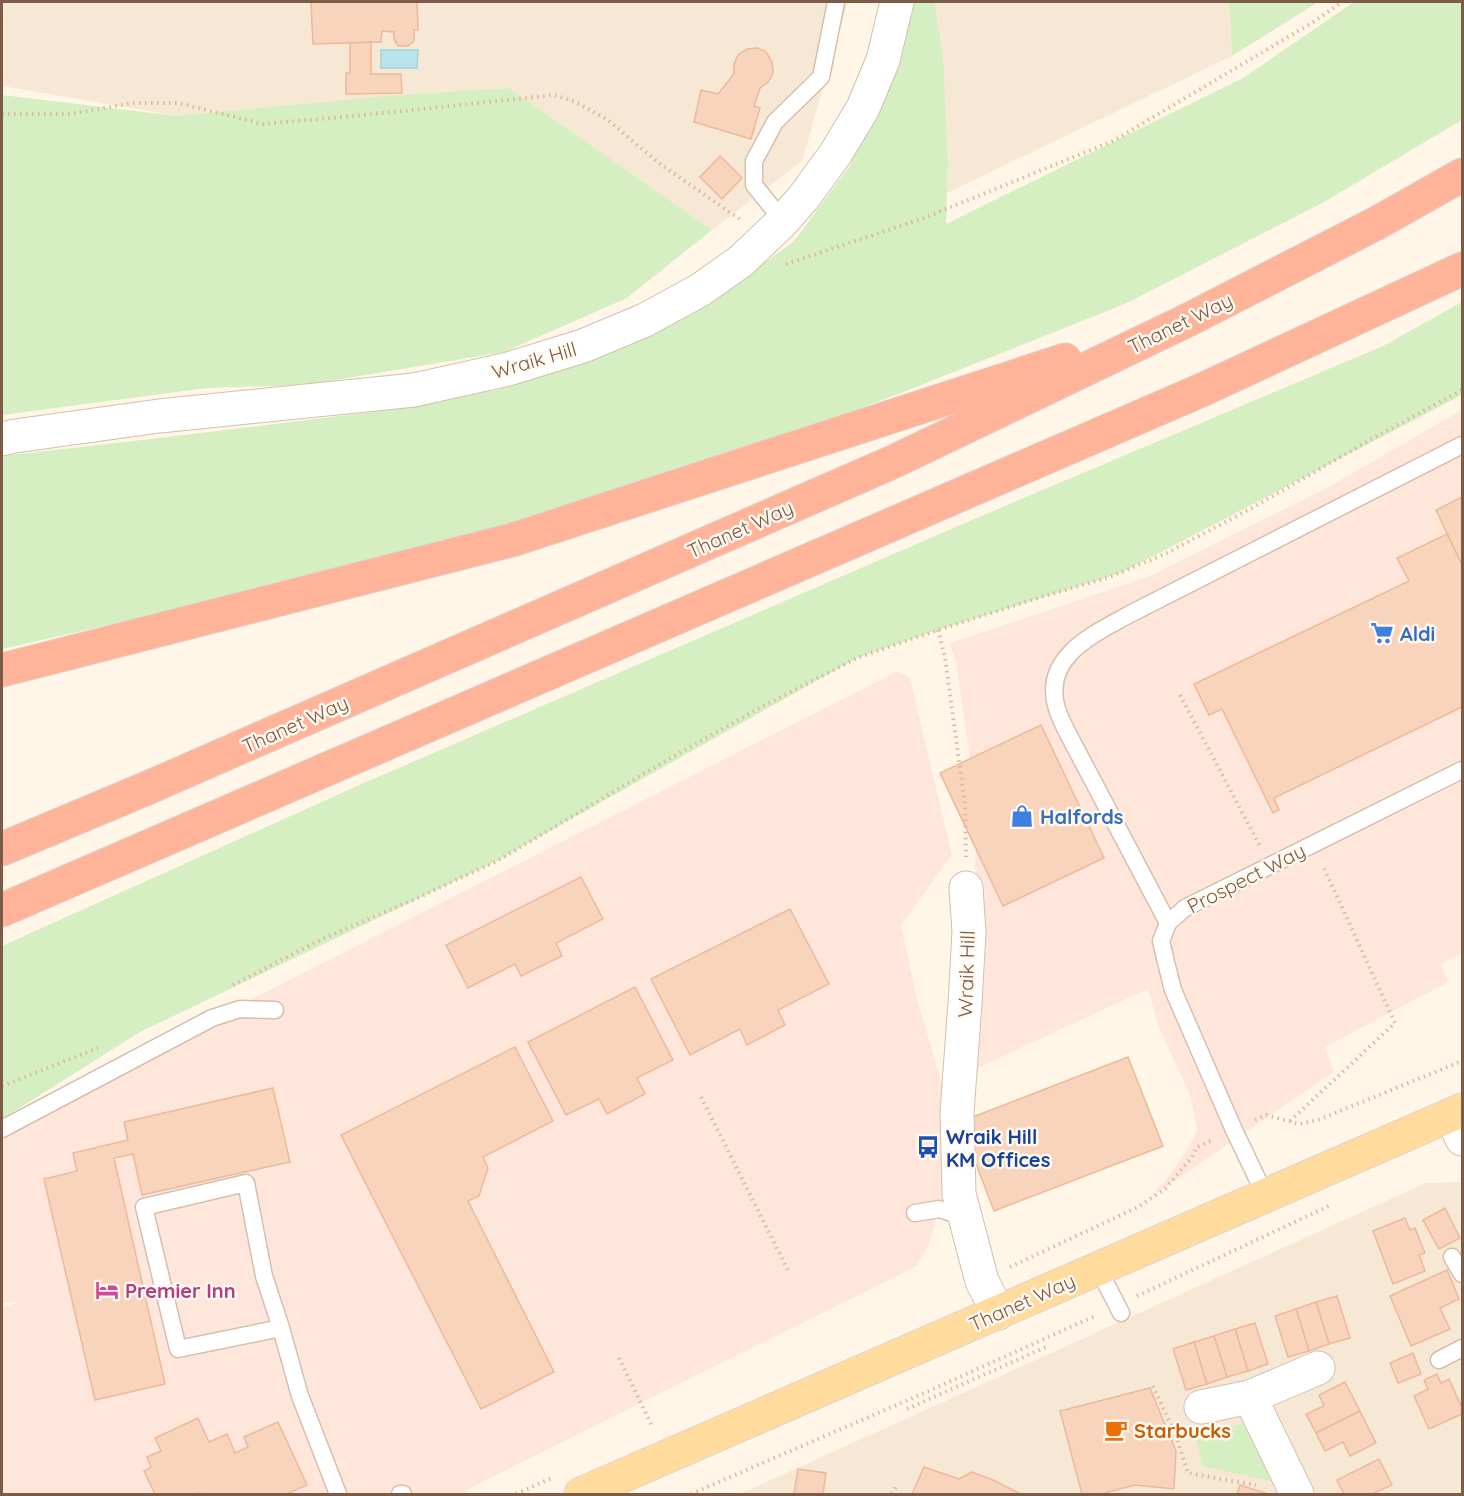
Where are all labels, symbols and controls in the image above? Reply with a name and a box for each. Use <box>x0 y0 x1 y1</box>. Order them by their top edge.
street label: Thanet Way <box>1124 287 1236 359</box>
street label: Wraik Hill <box>489 336 579 384</box>
street label: Thanet Way <box>683 495 797 563</box>
supermarket icon: Aldi <box>1369 620 1395 646</box>
place label: Aldi <box>1400 621 1435 646</box>
street label: Thanet Way <box>238 690 352 758</box>
shop icon: Halfords <box>1009 803 1035 829</box>
place label: Halfords <box>1040 804 1123 829</box>
street label: Prospect Way <box>1183 838 1309 918</box>
street label: Wraik Hill <box>952 930 980 1018</box>
place label: Wraik Hill KM Offices <box>946 1124 1050 1172</box>
bus stop icon: Wraik Hill KM Offices <box>915 1134 941 1160</box>
street label: Thanet Way <box>965 1268 1079 1336</box>
hotel icon: Premier Inn <box>94 1277 120 1303</box>
place label: Premier Inn <box>125 1278 236 1303</box>
cafe icon: Starbucks <box>1103 1417 1129 1443</box>
place label: Starbucks <box>1134 1418 1231 1443</box>

